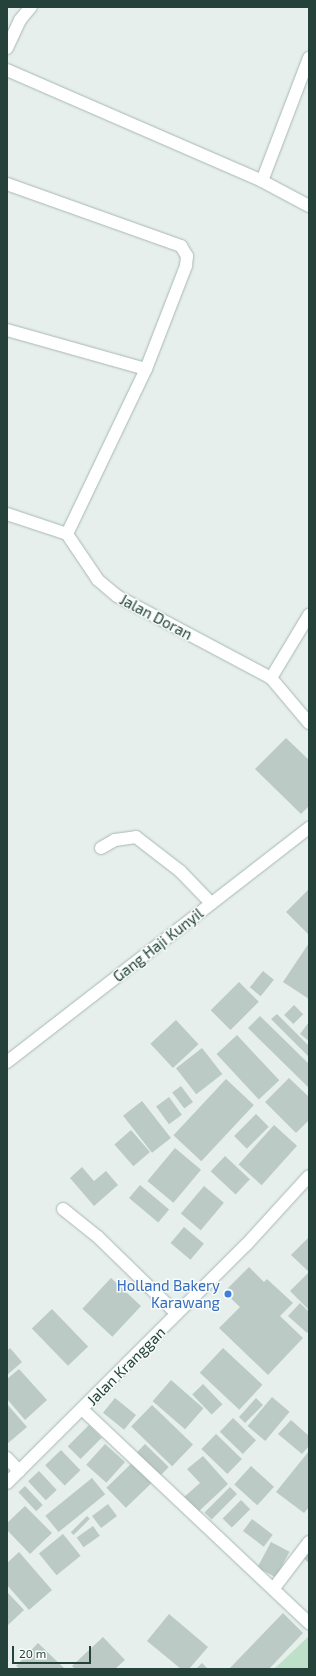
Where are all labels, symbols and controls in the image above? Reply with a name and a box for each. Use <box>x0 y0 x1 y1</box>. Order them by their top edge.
street label: Jalan Doran <box>117 590 195 644</box>
street label: Gang Haji Kunyil <box>109 904 207 986</box>
place label: Holland Bakery Karawang <box>117 1276 220 1311</box>
marker: Holland Bakery Karawang <box>223 1289 233 1299</box>
street label: Jalan Kranggan <box>83 1323 169 1409</box>
scale bar <box>14 1638 93 1664</box>
text: 20 m <box>19 1646 46 1660</box>

